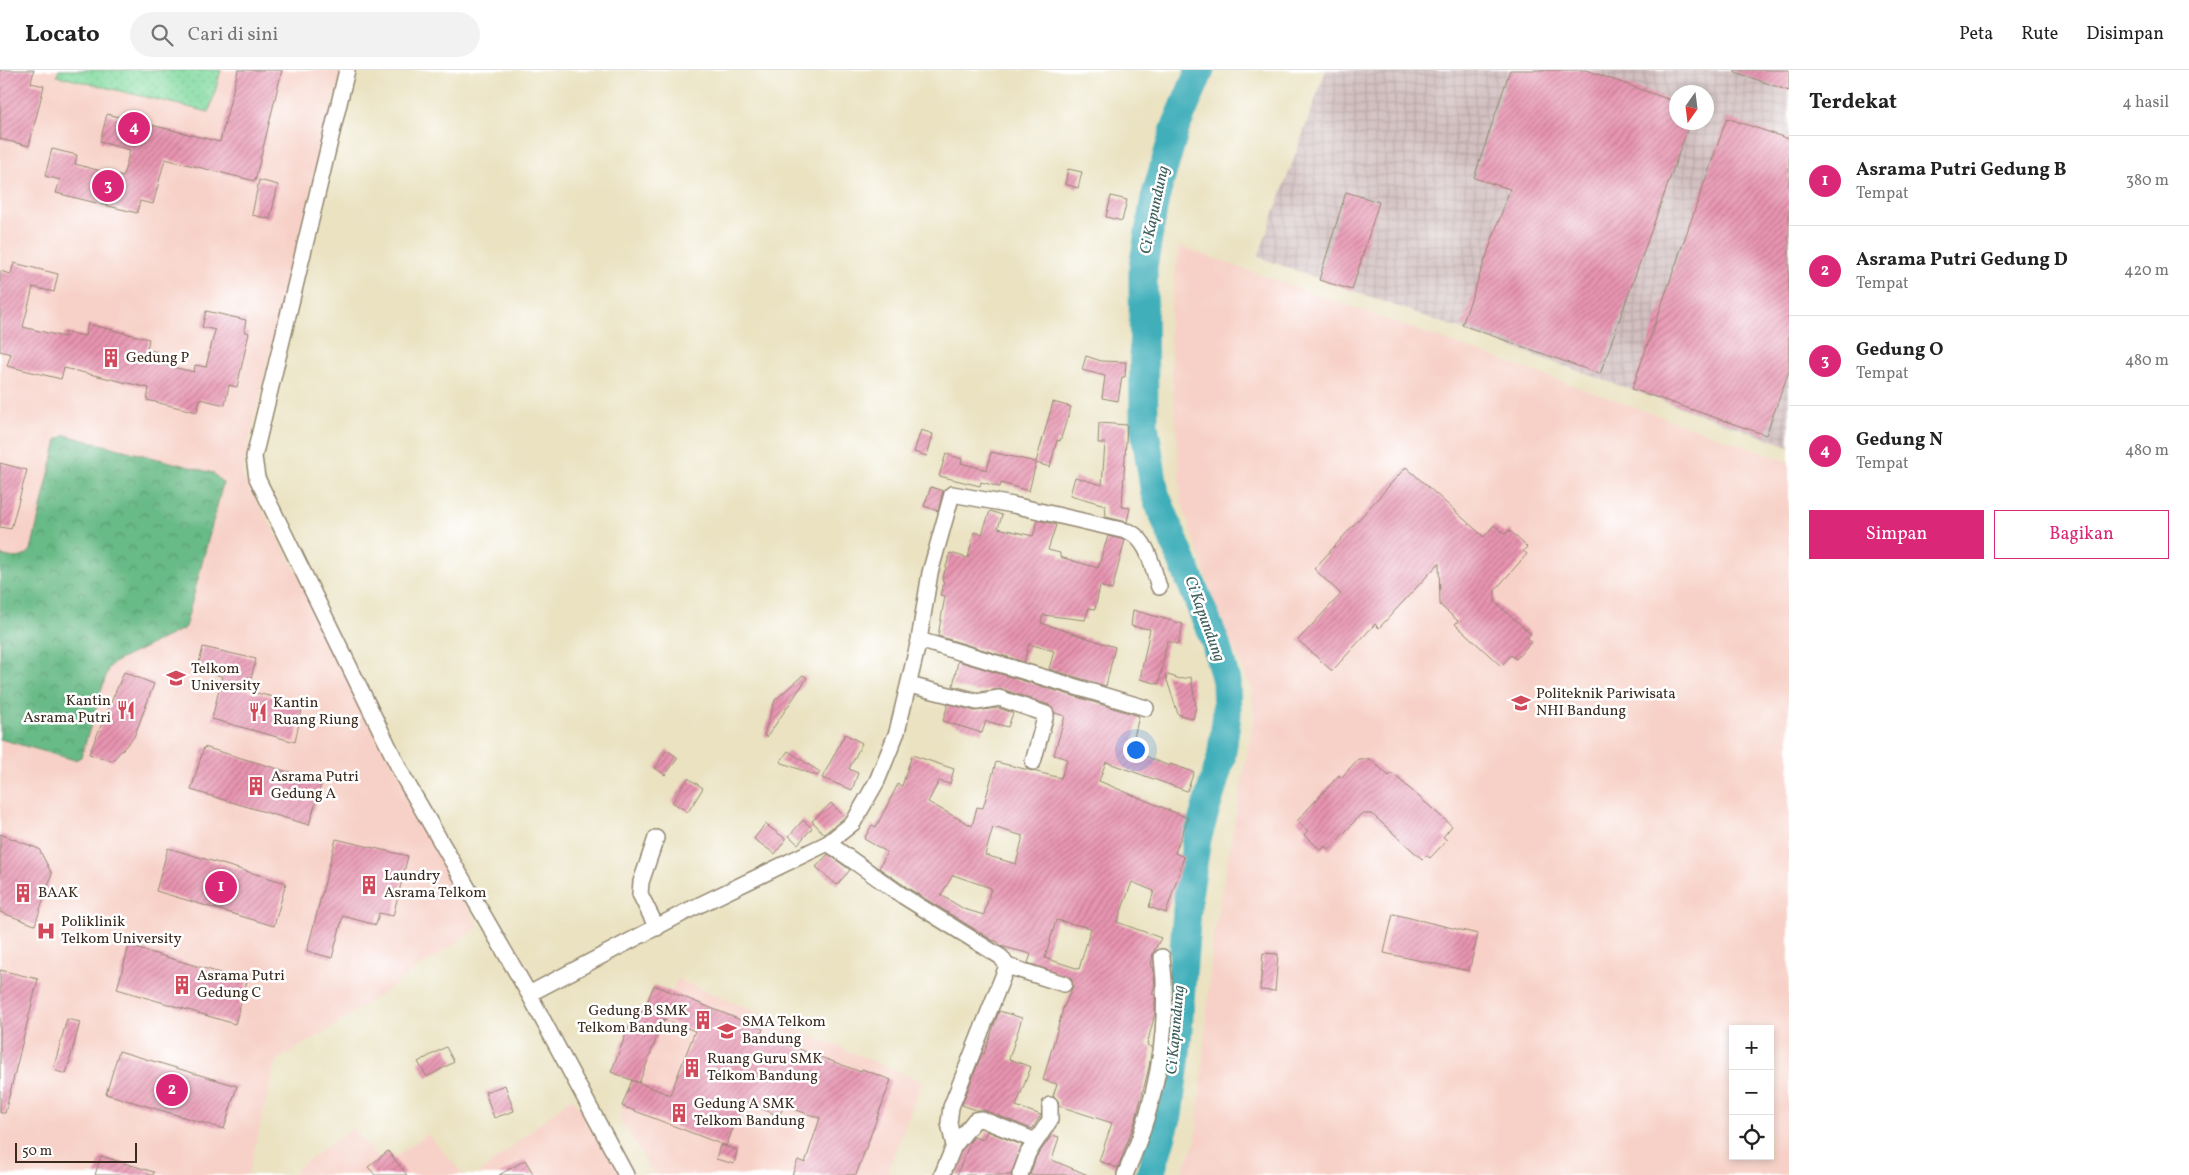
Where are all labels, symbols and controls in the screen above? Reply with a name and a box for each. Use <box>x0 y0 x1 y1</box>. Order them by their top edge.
search box <box>130 12 480 57</box>
text: Locato <box>25 18 100 52</box>
icon: search <box>148 21 176 49</box>
text: Cari di sini <box>188 22 278 48</box>
text: Peta <box>1959 22 1993 47</box>
text: Rute <box>2021 22 2058 47</box>
text: Disimpan <box>2086 22 2164 47</box>
north arrow <box>1669 85 1714 130</box>
text: Terdekat <box>1809 88 1897 117</box>
text: 4 hasil <box>2122 92 2169 114</box>
pin: 4 <box>118 109 150 147</box>
text: Asrama Putri Gedung B <box>1856 157 2066 183</box>
water label: Ci Kapundung <box>1135 164 1175 256</box>
pin: 3 <box>92 167 124 205</box>
text: 1 <box>1822 170 1828 192</box>
text: 380 m <box>2126 170 2169 192</box>
text: Tempat <box>1856 183 1909 205</box>
text: Asrama Putri Gedung D <box>1856 247 2068 273</box>
text: 2 <box>1821 260 1829 282</box>
text: 420 m <box>2124 260 2169 282</box>
text: Tempat <box>1856 273 1909 295</box>
text: Gedung O <box>1856 337 1943 363</box>
building icon: Gedung P <box>100 347 122 369</box>
place label: Gedung P <box>126 348 190 369</box>
text: 3 <box>1821 350 1829 372</box>
text: 480 m <box>2125 350 2169 372</box>
text: Tempat <box>1856 363 1909 385</box>
text: Gedung N <box>1856 427 1943 453</box>
text: 4 <box>1820 440 1830 462</box>
text: 480 m <box>2125 440 2169 462</box>
text: Tempat <box>1856 453 1909 475</box>
button: Simpan <box>1809 510 1984 559</box>
button: Bagikan <box>1994 510 2169 559</box>
water label: Ci Kapundung <box>1178 573 1230 665</box>
place label: Telkom University <box>191 659 260 697</box>
school or university icon: Telkom University <box>165 667 187 689</box>
place label: Politeknik Pariwisata NHI Bandung <box>1536 684 1676 722</box>
place label: Kantin Asrama Putri <box>23 691 111 729</box>
school or university icon: Politeknik Pariwisata NHI Bandung <box>1510 692 1532 714</box>
place label: Kantin Ruang Riung <box>273 693 359 731</box>
restaurant icon: Kantin Asrama Putri <box>115 699 137 721</box>
restaurant icon: Kantin Ruang Riung <box>247 701 269 723</box>
your location <box>1123 737 1149 763</box>
place label: Asrama Putri Gedung A <box>271 767 359 805</box>
building icon: Asrama Putri Gedung A <box>245 775 267 797</box>
place label: Laundry Asrama Telkom <box>384 866 487 904</box>
pin: 1 <box>205 868 237 906</box>
building icon: Laundry Asrama Telkom <box>358 874 380 896</box>
building icon: BAAK <box>12 882 34 904</box>
place label: BAAK <box>38 883 78 904</box>
place label: Poliklinik Telkom University <box>61 912 182 950</box>
hospital icon: Poliklinik Telkom University <box>35 920 57 942</box>
place label: Asrama Putri Gedung C <box>197 966 285 1004</box>
building icon: Asrama Putri Gedung C <box>171 974 193 996</box>
water label: Ci Kapundung <box>1161 984 1191 1076</box>
place label: Gedung B SMK Telkom Bandung <box>577 1001 688 1039</box>
building icon: Gedung B SMK Telkom Bandung <box>692 1009 714 1031</box>
place label: SMA Telkom Bandung <box>742 1012 826 1050</box>
school or university icon: SMA Telkom Bandung <box>716 1020 738 1042</box>
map controls <box>1729 1025 1774 1160</box>
button: + <box>1729 1025 1774 1070</box>
place label: Ruang Guru SMK Telkom Bandung <box>707 1049 822 1087</box>
building icon: Ruang Guru SMK Telkom Bandung <box>681 1057 703 1079</box>
button: − <box>1729 1070 1774 1115</box>
pin: 2 <box>156 1071 188 1109</box>
place label: Gedung A SMK Telkom Bandung <box>694 1094 805 1132</box>
building icon: Gedung A SMK Telkom Bandung <box>668 1102 690 1124</box>
button: locate <box>1729 1115 1774 1160</box>
scale bar <box>15 1140 138 1163</box>
text: 50 m <box>22 1142 52 1161</box>

